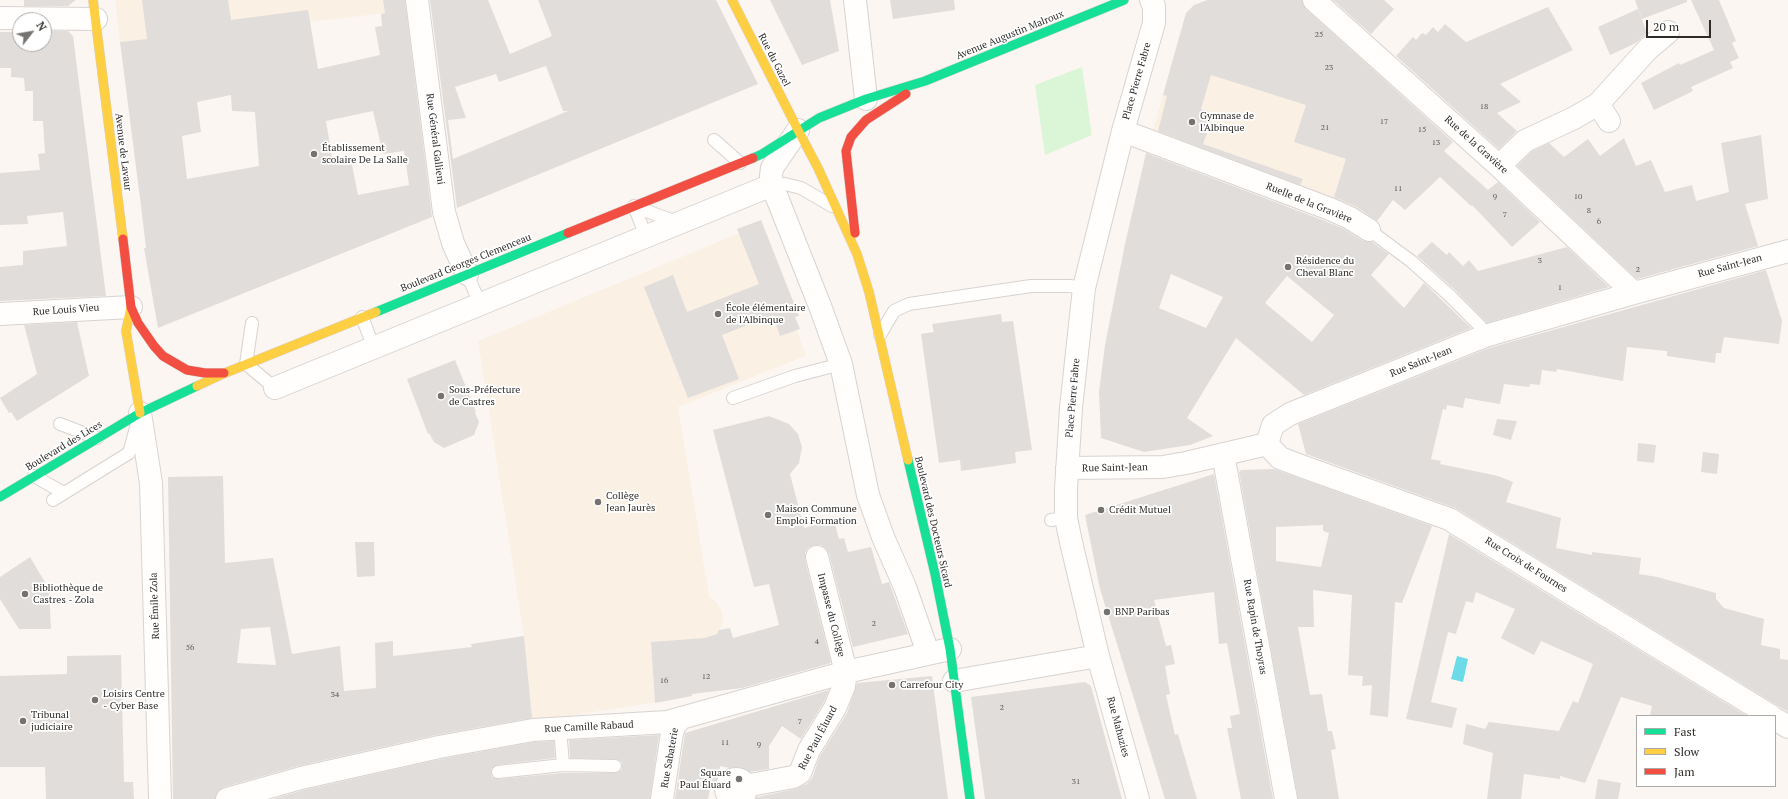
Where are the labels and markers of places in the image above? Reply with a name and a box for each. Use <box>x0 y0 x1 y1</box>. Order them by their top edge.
place label: Gymnase de l'Albinque <box>1200 110 1254 134</box>
marker: Gymnase de l'Albinque <box>1187 117 1197 127</box>
place label: Établissement scolaire De La Salle <box>322 142 408 166</box>
marker: Établissement scolaire De La Salle <box>309 149 319 159</box>
place label: Résidence du Cheval Blanc <box>1296 255 1354 278</box>
marker: Résidence du Cheval Blanc <box>1283 262 1293 272</box>
place label: École élémentaire de l'Albinque <box>726 302 806 326</box>
marker: École élémentaire de l'Albinque <box>713 309 723 319</box>
place label: Sous-Préfecture de Castres <box>449 384 520 408</box>
marker: Sous-Préfecture de Castres <box>436 391 446 401</box>
place label: Collège Jean Jaurès <box>606 490 655 514</box>
marker: Collège Jean Jaurès <box>593 497 603 507</box>
place label: Maison Commune Emploi Formation <box>776 503 857 526</box>
place label: Crédit Mutuel <box>1109 504 1171 516</box>
marker: Crédit Mutuel <box>1096 505 1106 515</box>
marker: Maison Commune Emploi Formation <box>763 510 773 520</box>
place label: Bibliothèque de Castres - Zola <box>33 582 103 606</box>
marker: Bibliothèque de Castres - Zola <box>20 589 30 599</box>
place label: BNP Paribas <box>1115 606 1170 618</box>
marker: BNP Paribas <box>1102 607 1112 617</box>
place label: Carrefour City <box>900 679 963 691</box>
marker: Carrefour City <box>887 680 897 690</box>
place label: Loisirs Centre - Cyber Base <box>103 688 165 712</box>
marker: Loisirs Centre - Cyber Base <box>90 695 100 705</box>
place label: Tribunal judiciaire <box>31 709 73 732</box>
marker: Tribunal judiciaire <box>18 716 28 726</box>
place label: Square Paul Éluard <box>680 767 731 790</box>
marker: Square Paul Éluard <box>734 774 744 784</box>

